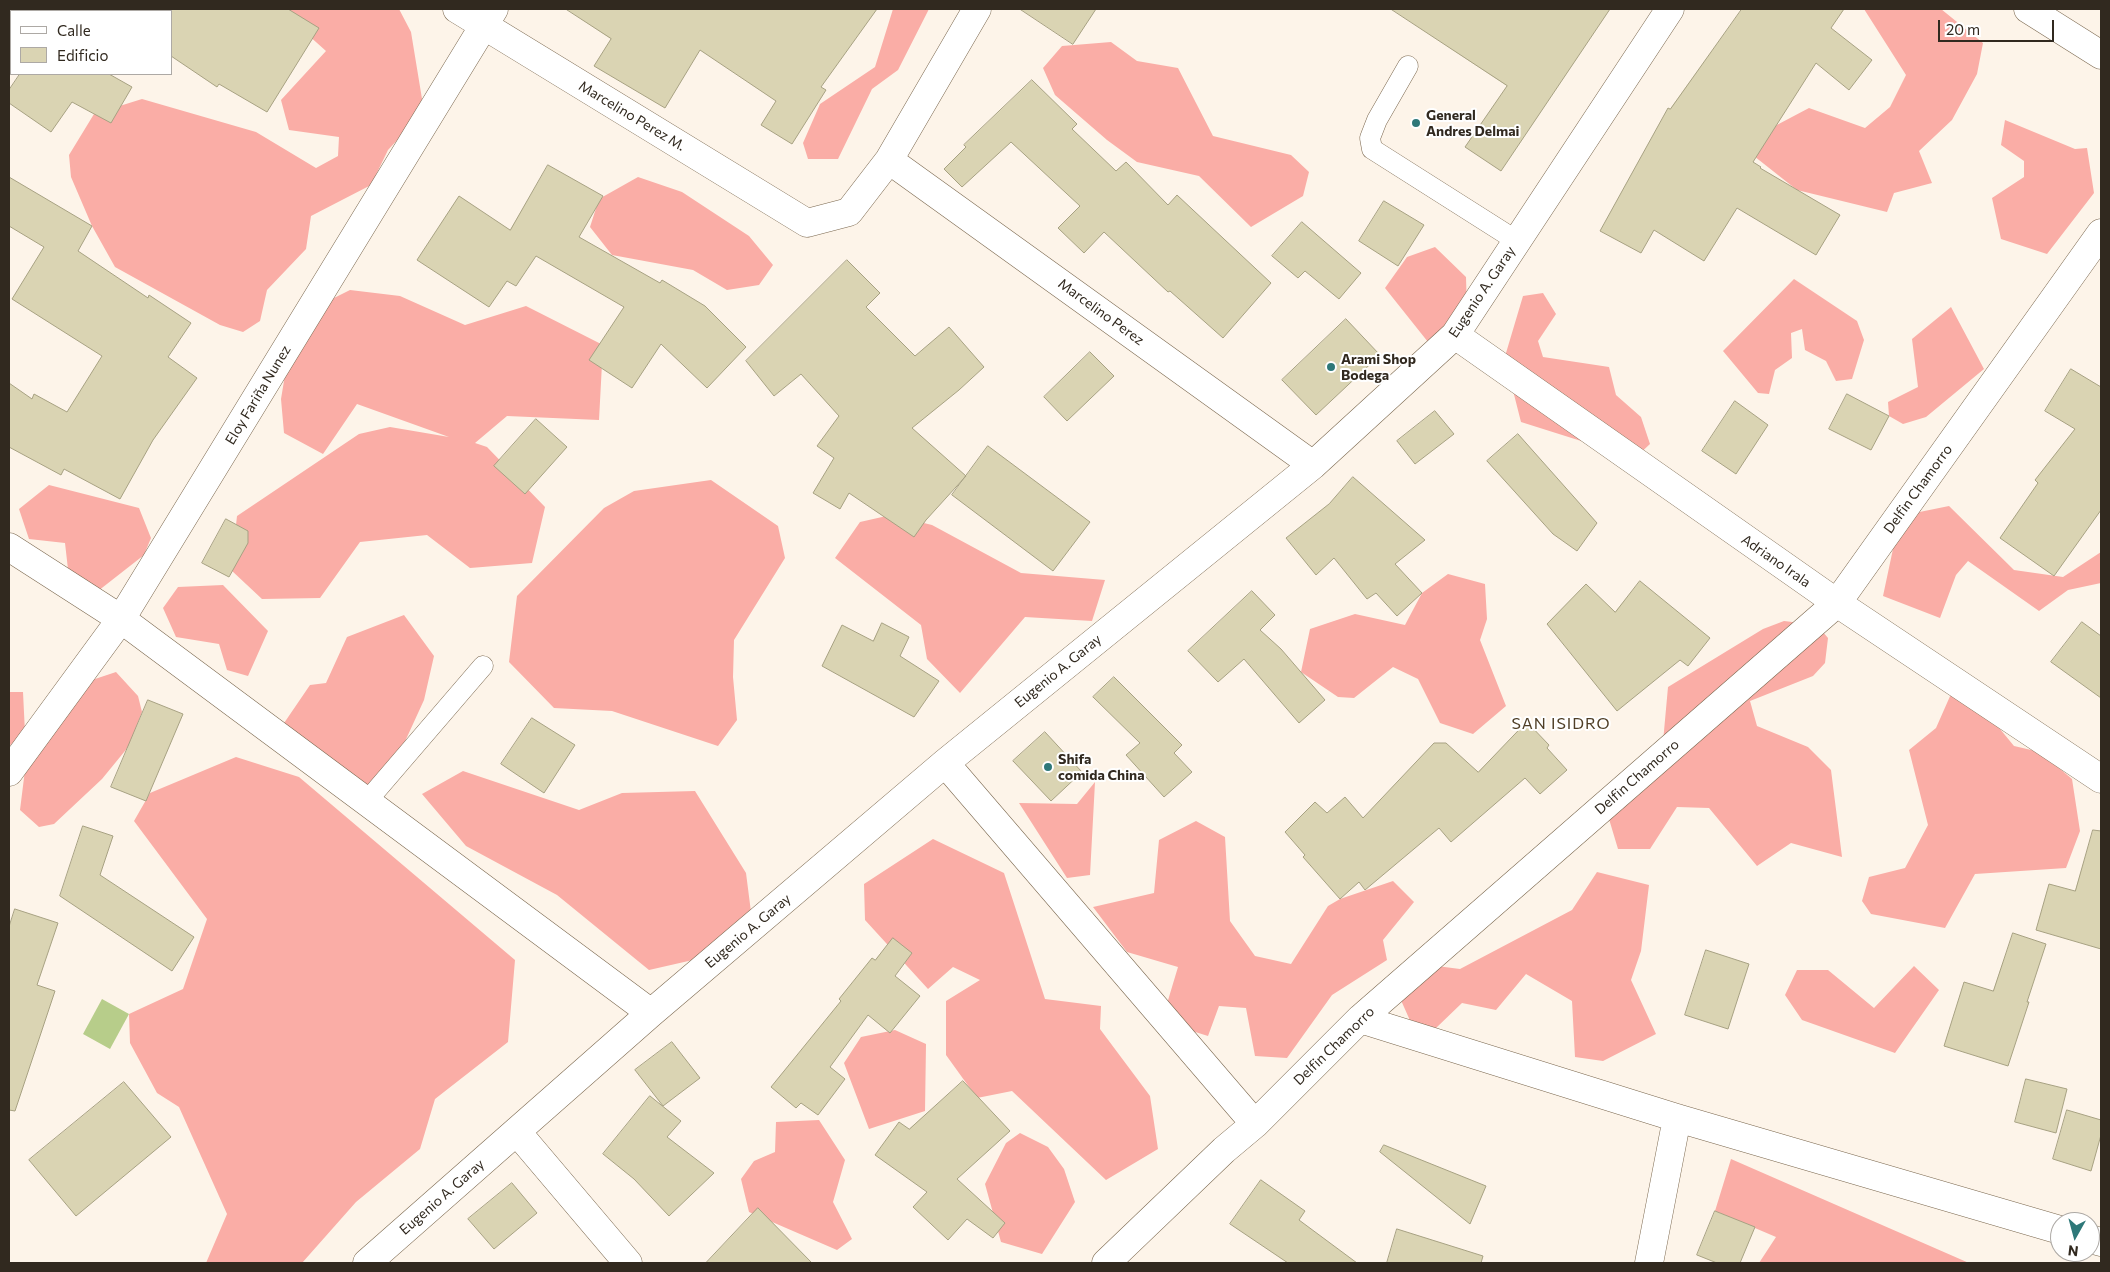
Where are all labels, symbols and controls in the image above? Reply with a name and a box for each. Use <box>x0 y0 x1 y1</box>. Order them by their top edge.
legend <box>10 10 172 75</box>
scale bar <box>1940 10 2056 42</box>
text: 20 m <box>1946 20 1980 38</box>
text: Calle <box>57 21 91 39</box>
text: Edificio <box>57 46 108 64</box>
street label: Marcelino Perez M. <box>576 78 688 154</box>
place label: General Andres Delmai <box>1426 107 1519 140</box>
marker: General Andres Delmai <box>1410 117 1422 129</box>
street label: Eugenio A. Garay <box>1445 243 1519 341</box>
street label: Marcelino Perez <box>1055 275 1147 349</box>
street label: Eloy Fariña Nunez <box>222 342 294 448</box>
place label: Arami Shop Bodega <box>1341 351 1416 384</box>
marker: Arami Shop Bodega <box>1325 361 1337 373</box>
street label: Delfin Chamorro <box>1880 441 1956 537</box>
street label: Adriano Irala <box>1738 531 1814 591</box>
street label: Eugenio A. Garay <box>1011 631 1105 711</box>
district label: SAN ISIDRO <box>1510 714 1612 734</box>
street label: Delfin Chamorro <box>1592 736 1682 818</box>
place label: Shifa comida China <box>1058 751 1145 784</box>
marker: Shifa comida China <box>1042 761 1054 773</box>
street label: Eugenio A. Garay <box>702 890 794 972</box>
street label: Delfin Chamorro <box>1290 1003 1378 1089</box>
street label: Eugenio A. Garay <box>396 1156 488 1238</box>
north arrow <box>2050 1212 2100 1262</box>
text: N <box>2067 1242 2079 1260</box>

